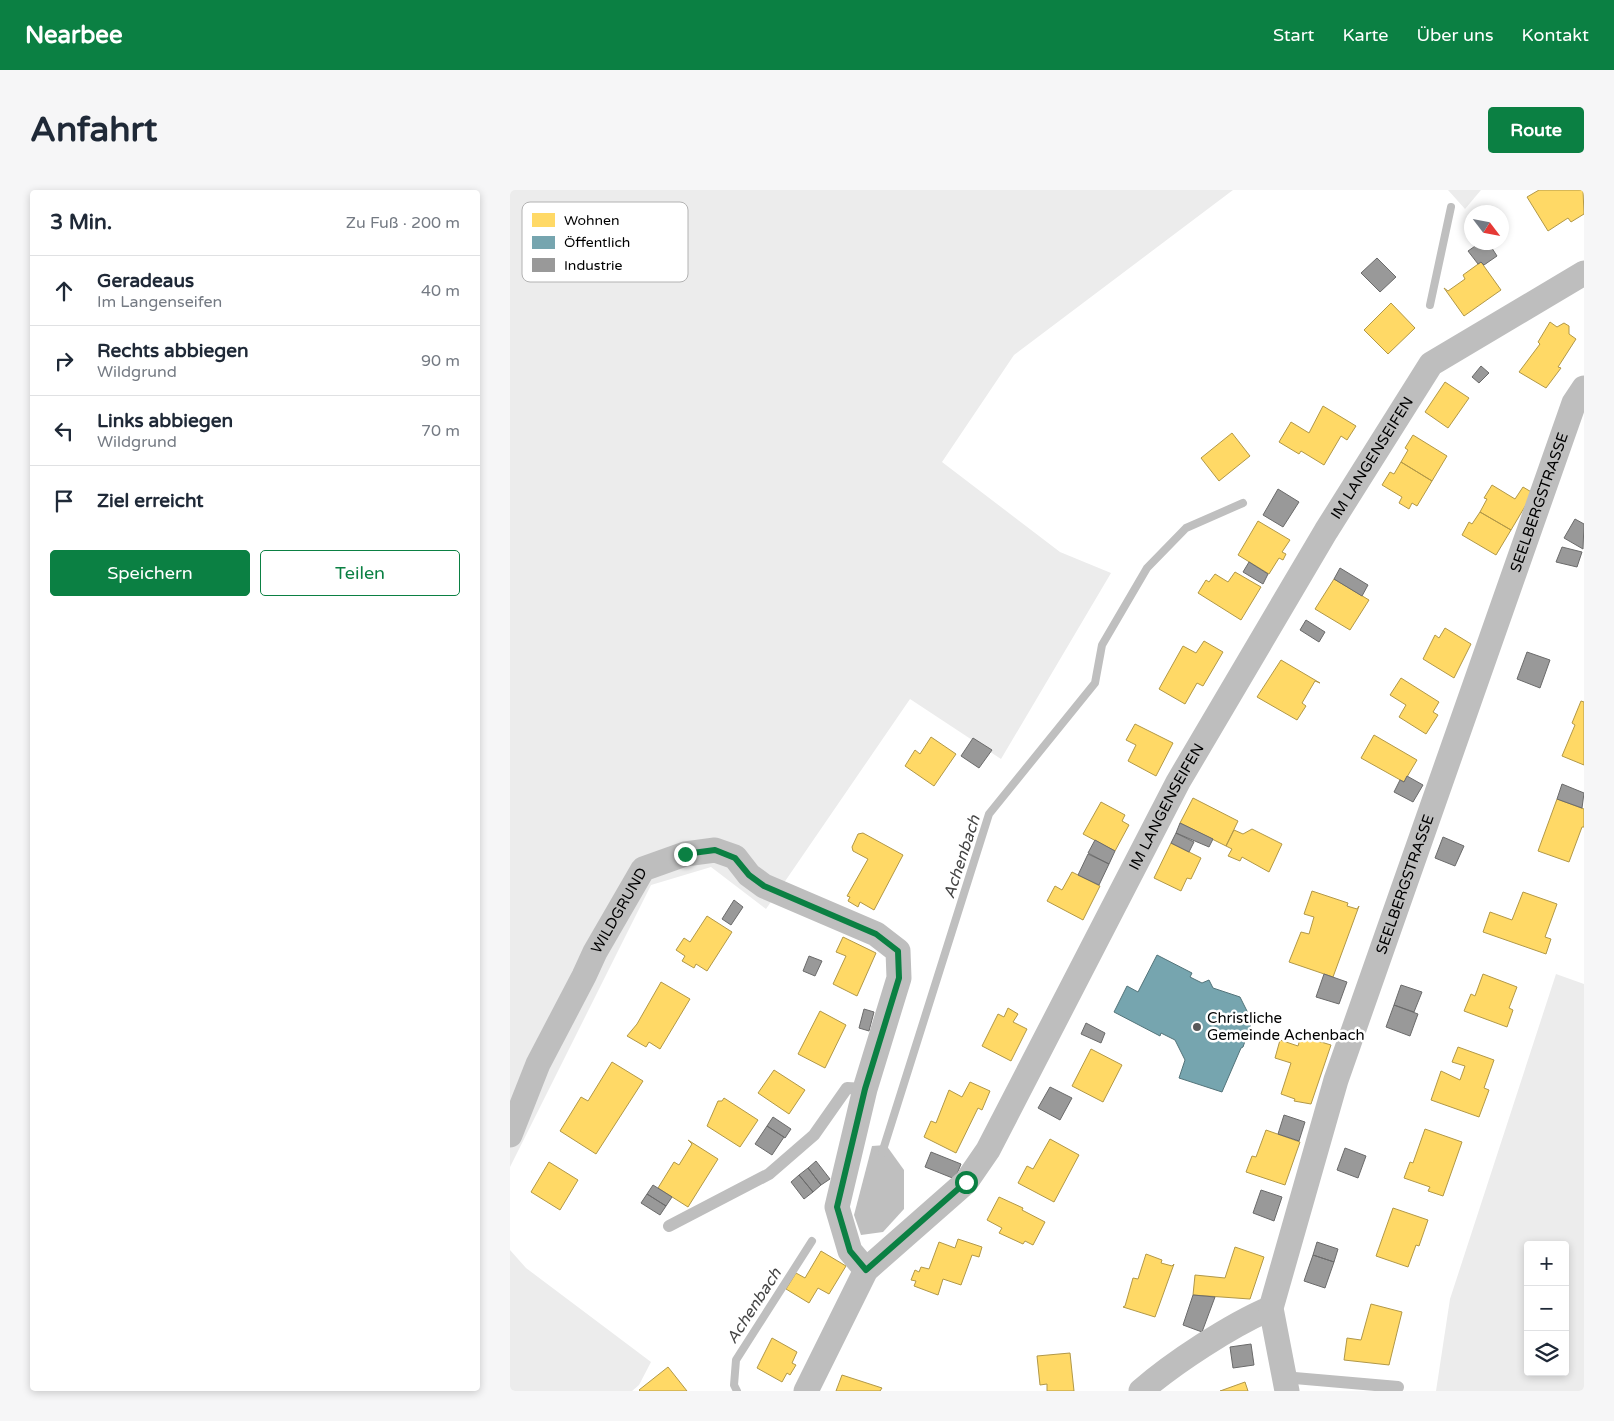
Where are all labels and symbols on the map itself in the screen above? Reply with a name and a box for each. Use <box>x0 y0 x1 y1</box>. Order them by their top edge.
legend <box>522 202 688 282</box>
north arrow <box>1464 205 1509 250</box>
text: Wohnen <box>564 212 620 229</box>
text: Öffentlich <box>564 234 630 251</box>
text: Industrie <box>564 257 623 274</box>
street label: IM LANGENSEIFEN <box>1327 393 1417 522</box>
street label: SEELBERGSTRASSE <box>1506 430 1572 575</box>
street label: IM LANGENSEIFEN <box>1125 740 1208 873</box>
water label: Achenbach <box>939 812 985 901</box>
street label: SEELBERGSTRASSE <box>1372 812 1438 957</box>
route end <box>674 843 697 866</box>
street label: WILDGRUND <box>587 864 651 957</box>
place label: Christliche Gemeinde Achenbach <box>1207 1009 1365 1044</box>
marker: Christliche Gemeinde Achenbach <box>1191 1021 1203 1033</box>
route start <box>955 1171 978 1194</box>
water label: Achenbach <box>722 1263 787 1348</box>

